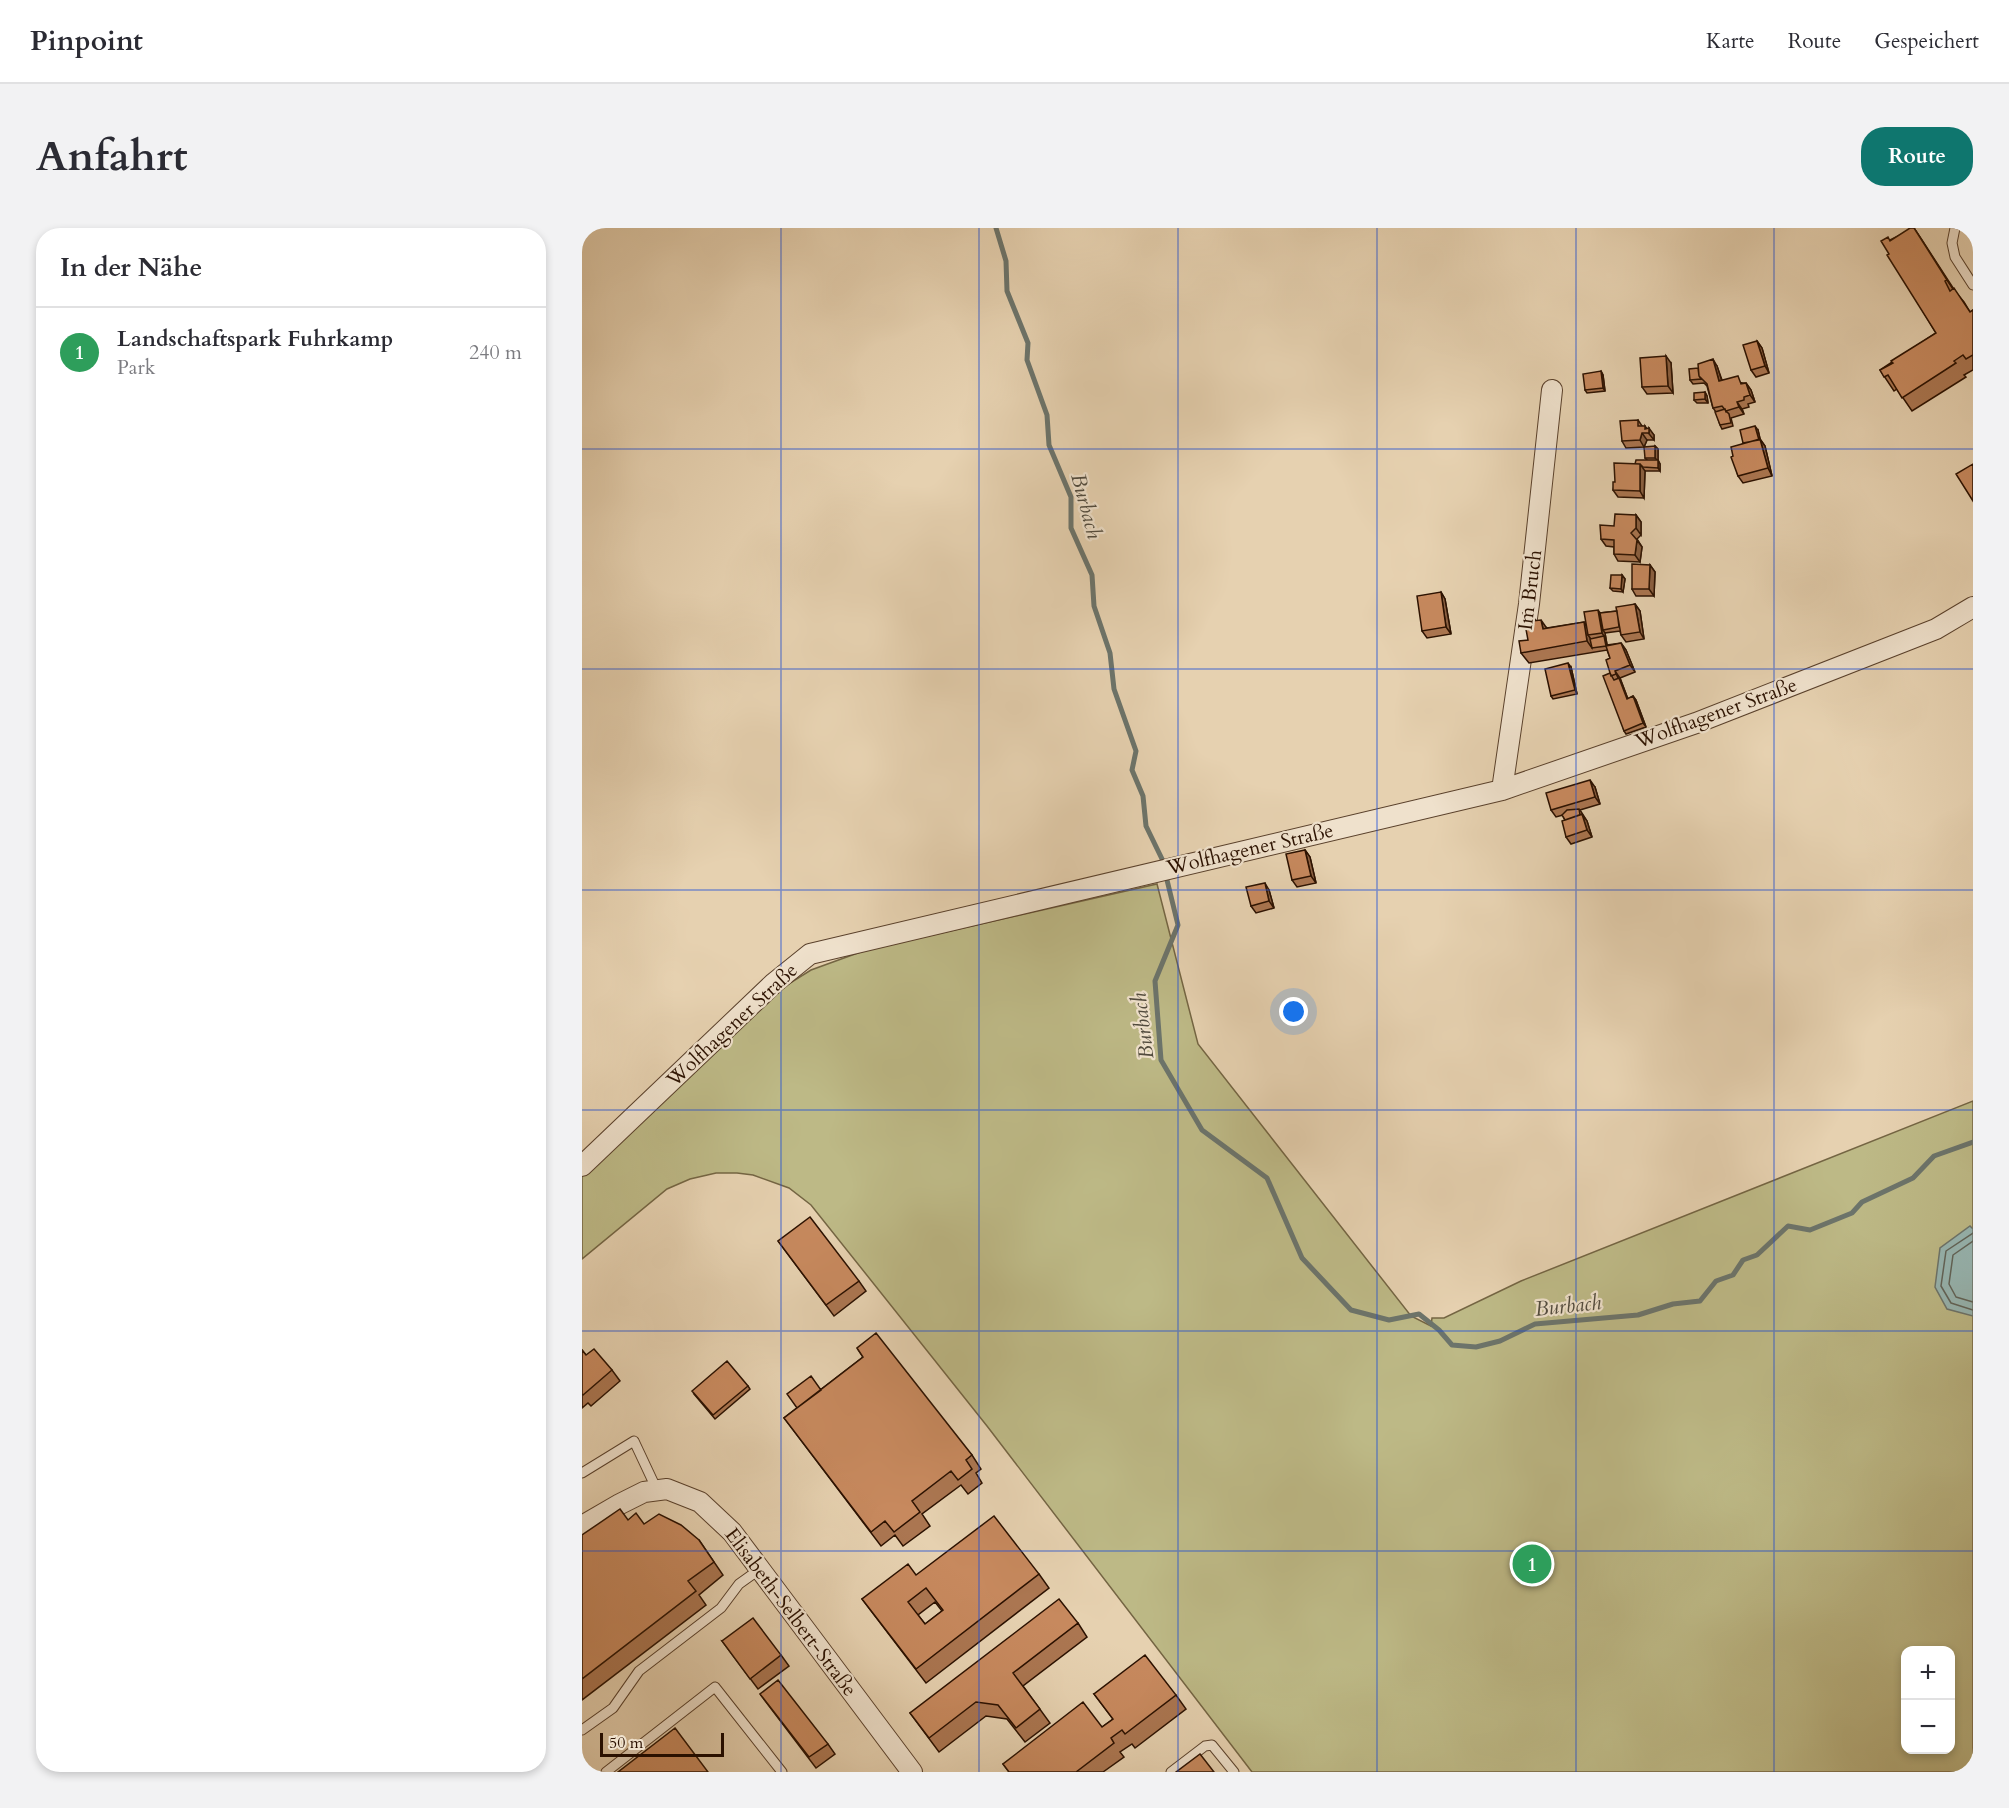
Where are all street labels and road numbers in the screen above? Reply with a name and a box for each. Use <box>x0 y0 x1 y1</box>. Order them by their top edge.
street label: Im Bruch <box>1512 548 1548 632</box>
street label: Wolfhagener Straße <box>1630 671 1801 755</box>
street label: Wolfhagener Straße <box>1163 817 1336 882</box>
street label: Wolfhagener Straße <box>660 957 804 1094</box>
street label: Elisabeth-Selbert-Straße <box>719 1522 863 1702</box>

